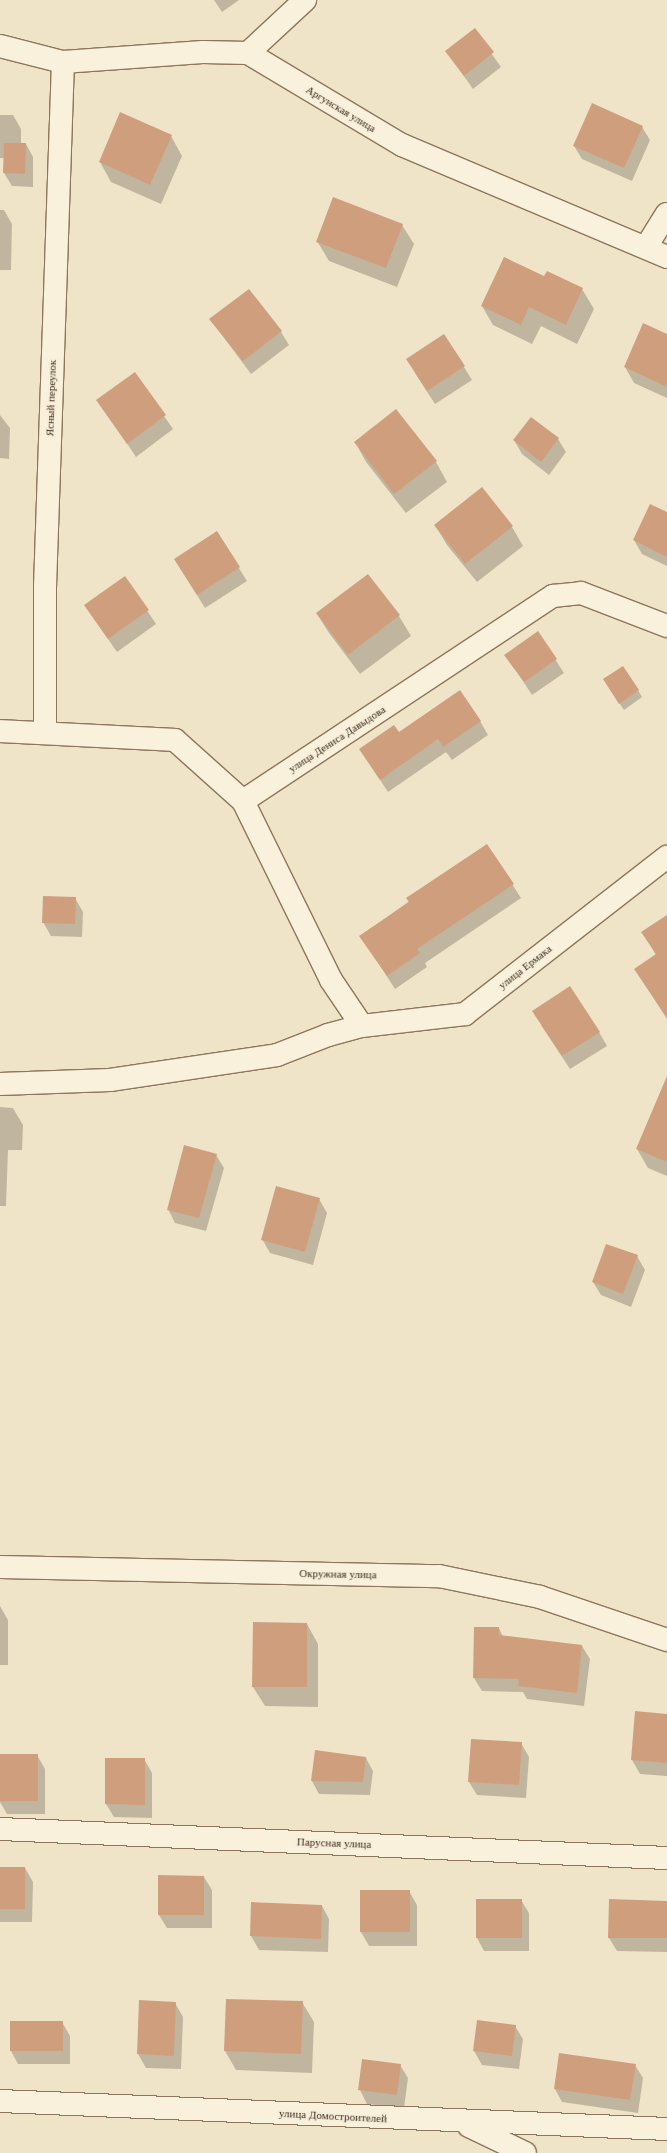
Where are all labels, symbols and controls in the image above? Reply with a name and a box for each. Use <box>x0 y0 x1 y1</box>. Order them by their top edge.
street label: Аргунская улица <box>304 83 378 135</box>
street label: Ясный переулок <box>43 360 59 436</box>
street label: улица Дениса Давыдова <box>286 703 388 775</box>
street label: улица Ермака <box>496 942 554 992</box>
street label: Окружная улица <box>299 1567 377 1581</box>
street label: Парусная улица <box>297 1835 371 1851</box>
street label: улица Домостроителей <box>279 2107 387 2125</box>

